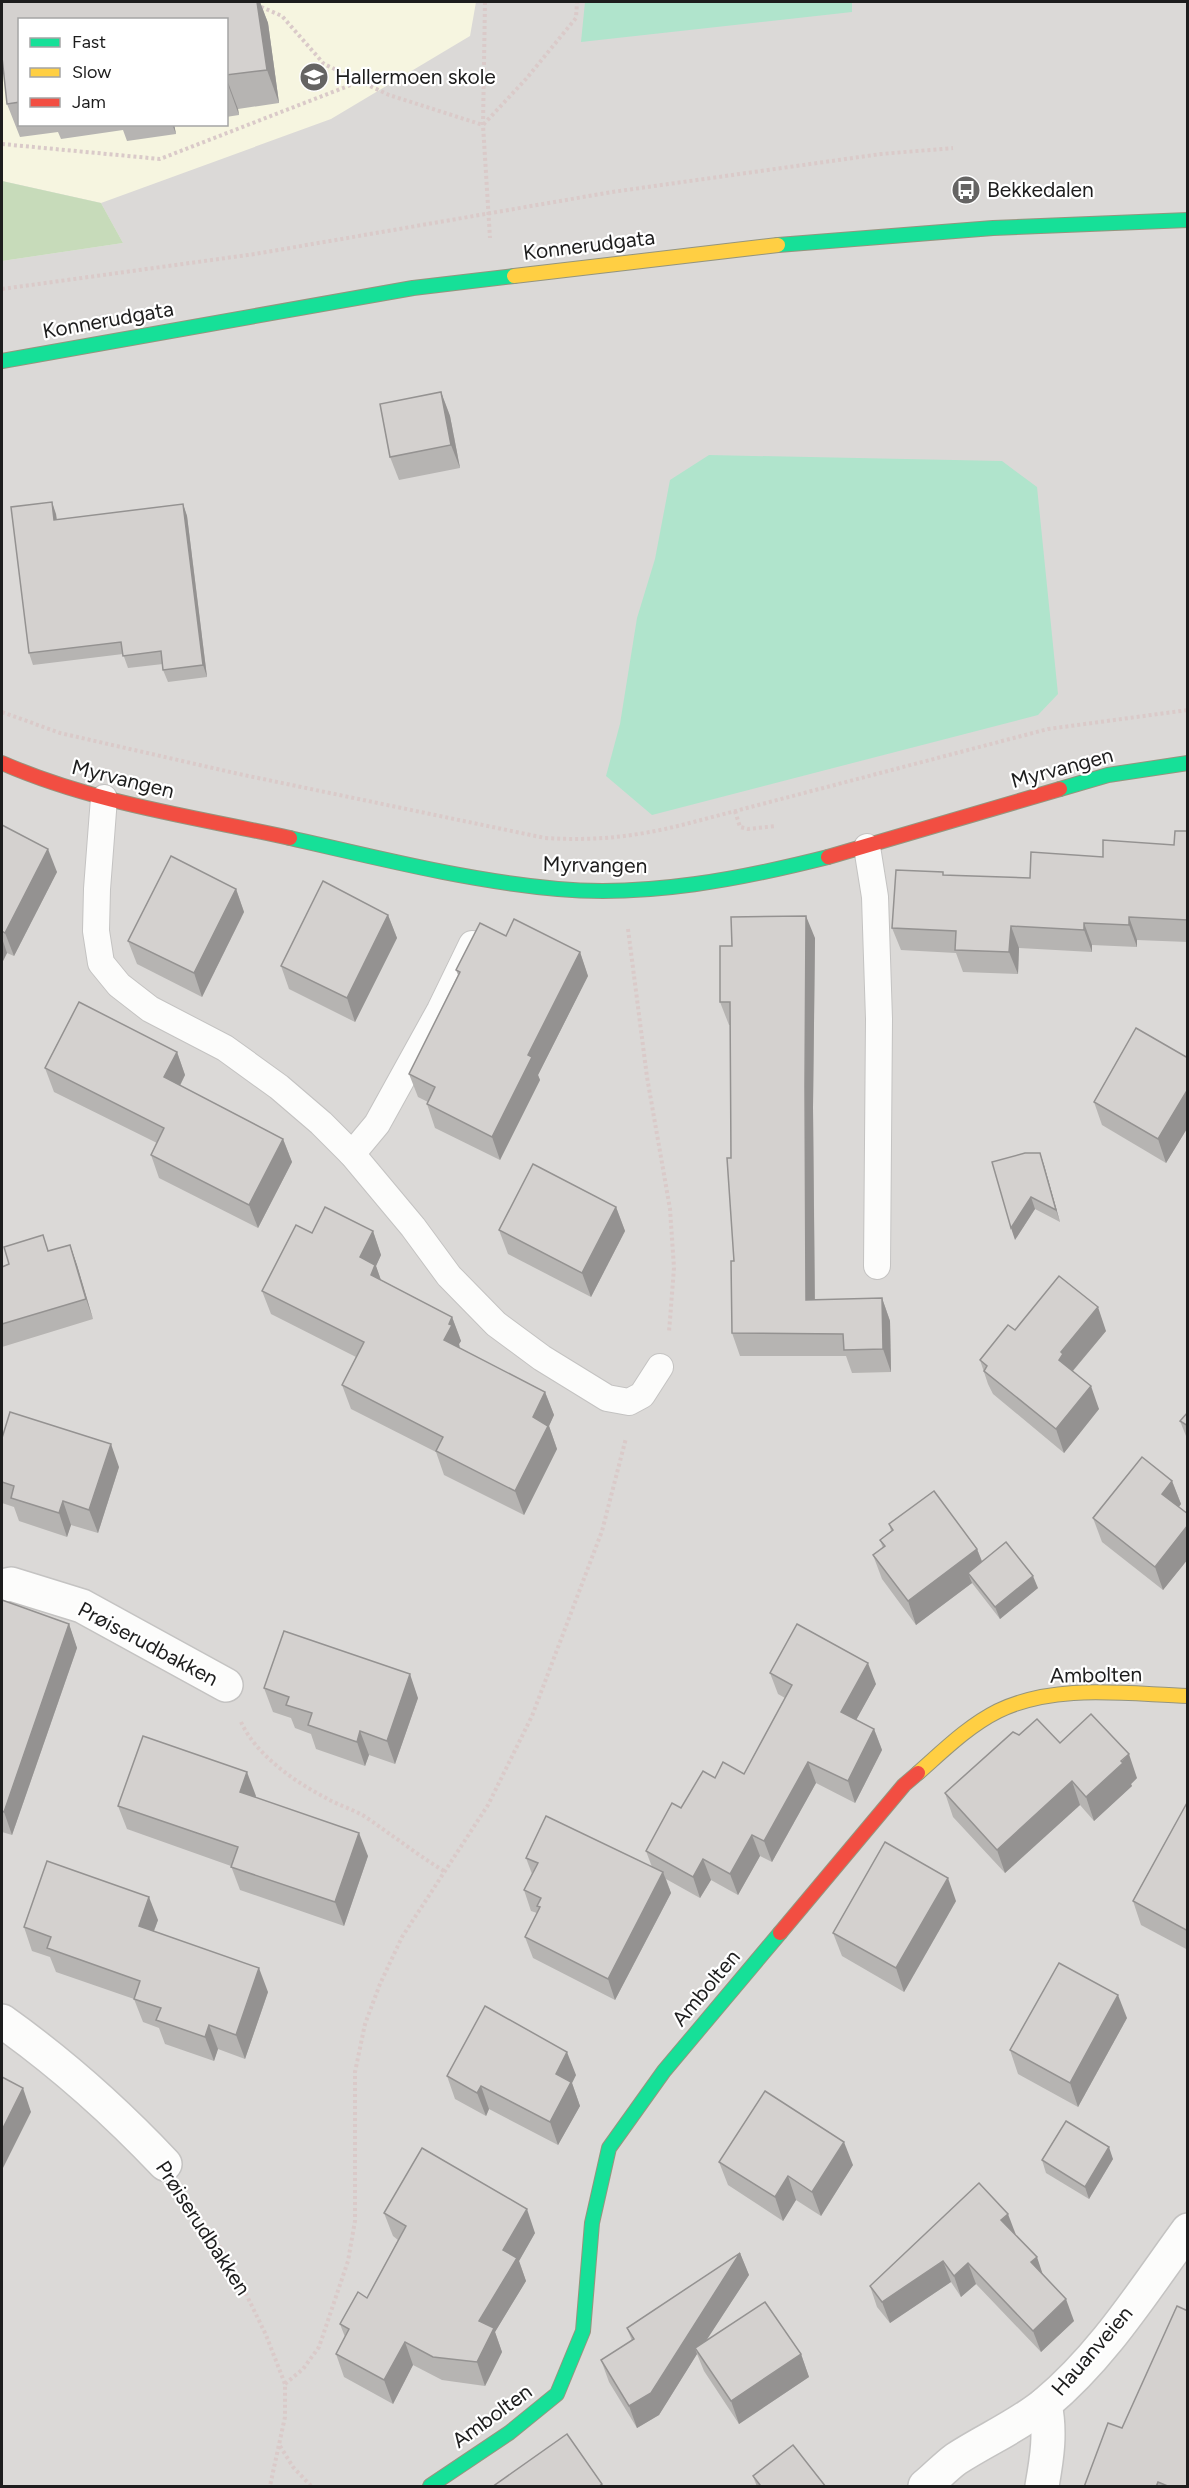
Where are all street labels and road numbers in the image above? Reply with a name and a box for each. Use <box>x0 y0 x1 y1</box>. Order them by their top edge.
street label: Konnerudgata <box>522 224 656 265</box>
street label: Konnerudgata <box>41 296 175 343</box>
street label: Myrvangen <box>1008 742 1116 793</box>
street label: Myrvangen <box>69 754 177 803</box>
street label: Myrvangen <box>543 851 647 878</box>
street label: Prøiserudbakken <box>74 1596 222 1691</box>
street label: Ambolten <box>1050 1661 1142 1688</box>
street label: Ambolten <box>666 1944 745 2031</box>
street label: Prøiserudbakken <box>151 2156 256 2299</box>
street label: Hauanveien <box>1046 2301 1137 2401</box>
street label: Ambolten <box>447 2378 536 2453</box>

